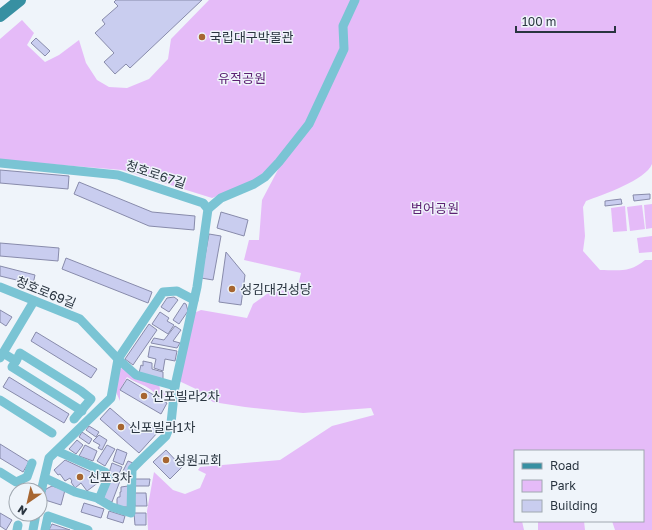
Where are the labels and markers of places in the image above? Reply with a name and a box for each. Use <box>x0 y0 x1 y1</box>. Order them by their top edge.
place label: 국립대구박물관 <box>210 29 294 45</box>
marker: 국립대구박물관 <box>197 32 207 42</box>
place label: 성김대건성당 <box>240 281 312 297</box>
marker: 성김대건성당 <box>227 284 237 294</box>
place label: 신포빌라2차 <box>152 388 219 404</box>
marker: 신포빌라2차 <box>139 391 149 401</box>
place label: 신포빌라1차 <box>129 419 195 435</box>
marker: 신포빌라1차 <box>116 422 126 432</box>
place label: 성원교회 <box>174 452 222 468</box>
marker: 성원교회 <box>161 455 171 465</box>
place label: 신포3차 <box>88 469 132 485</box>
marker: 신포3차 <box>75 472 85 482</box>

